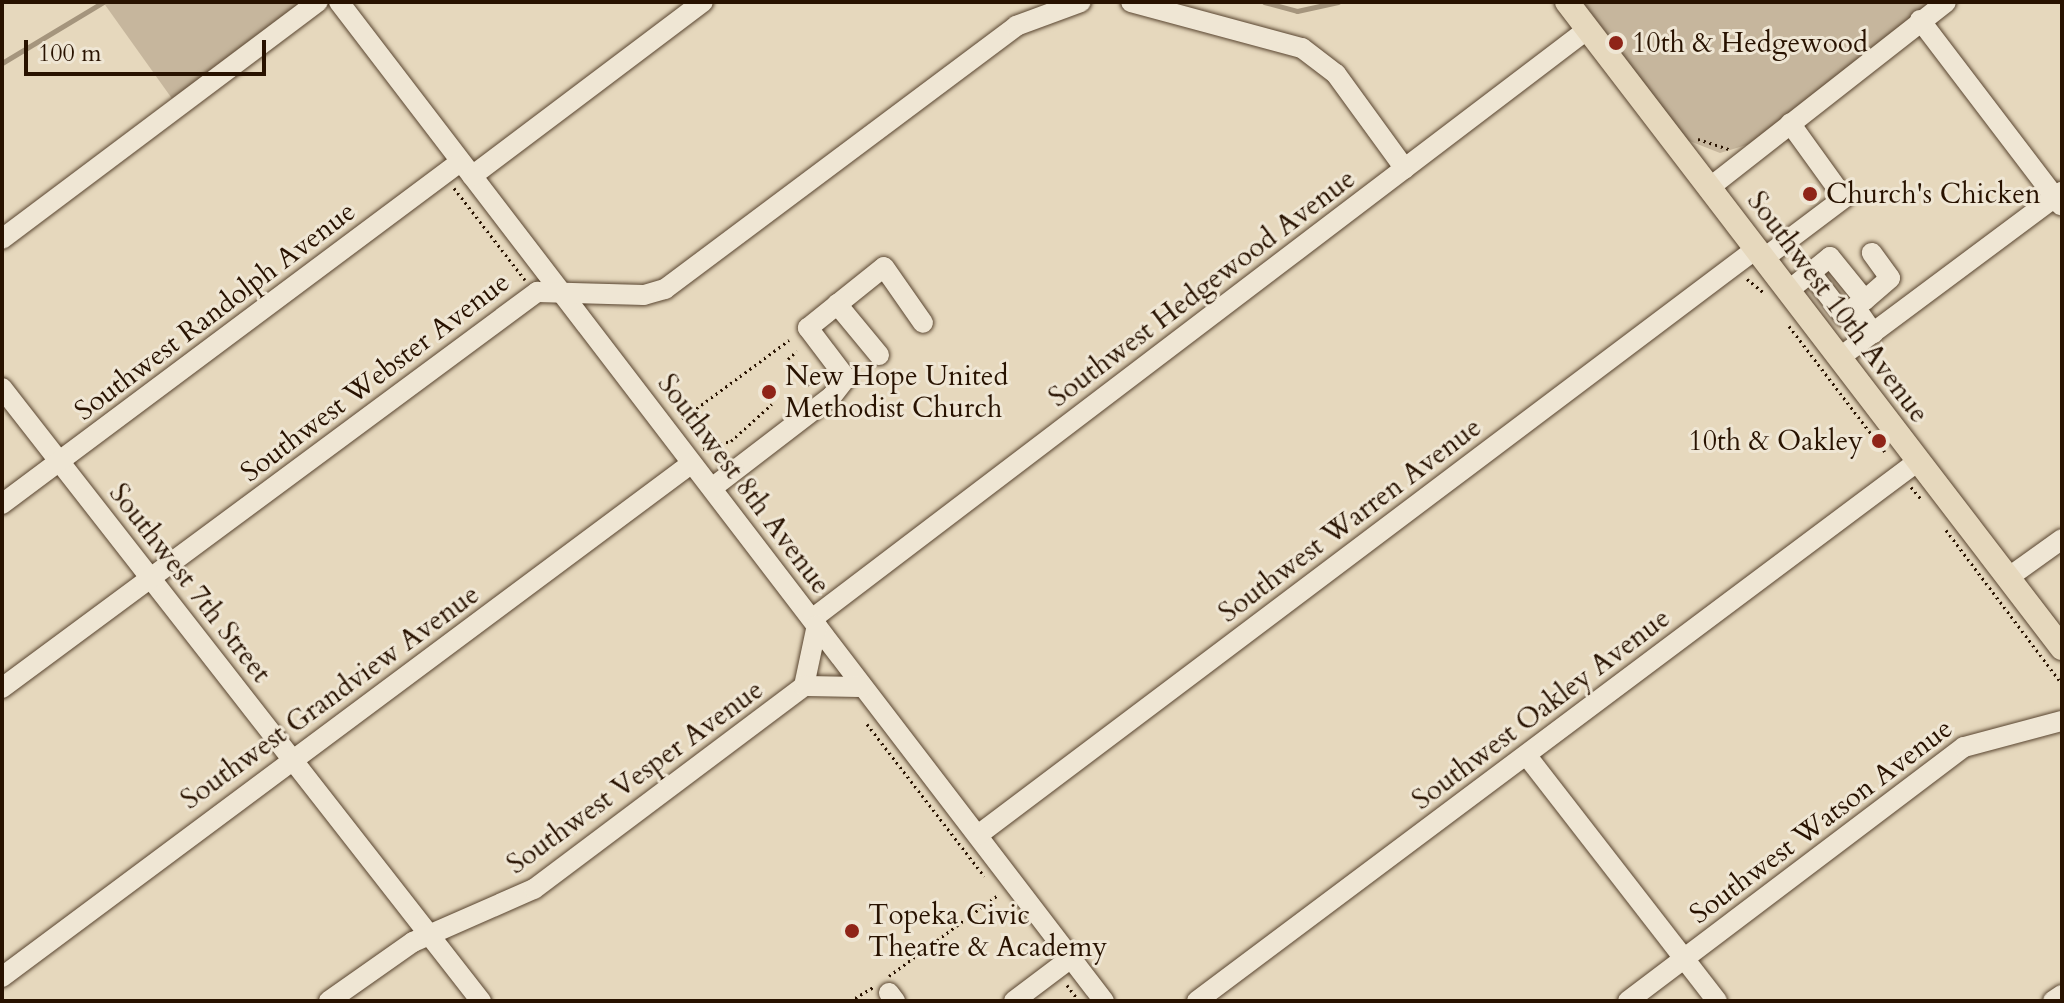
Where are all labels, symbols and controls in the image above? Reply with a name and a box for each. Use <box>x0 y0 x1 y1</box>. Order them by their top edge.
scale bar <box>28 24 270 74</box>
place label: 10th & Hedgewood <box>1632 26 1868 60</box>
marker: 10th & Hedgewood <box>1607 34 1625 52</box>
text: 100 m <box>38 37 102 70</box>
street label: Southwest Hedgewood Avenue <box>1042 162 1362 414</box>
place label: Church's Chicken <box>1826 177 2041 211</box>
street label: Southwest 10th Avenue <box>1740 185 1936 429</box>
marker: Church's Chicken <box>1801 185 1819 203</box>
street label: Southwest Randolph Avenue <box>68 194 362 428</box>
street label: Southwest Webster Avenue <box>234 265 516 489</box>
place label: New Hope United Methodist Church <box>785 359 1008 425</box>
street label: Southwest 8th Avenue <box>650 367 838 601</box>
marker: New Hope United Methodist Church <box>760 383 778 401</box>
street label: Southwest Warren Avenue <box>1212 410 1488 630</box>
place label: 10th & Oakley <box>1688 424 1863 458</box>
marker: 10th & Oakley <box>1870 432 1888 450</box>
street label: Southwest 7th Street <box>102 477 278 689</box>
street label: Southwest Grandview Avenue <box>174 577 486 817</box>
street label: Southwest Oakley Avenue <box>1406 601 1676 817</box>
street label: Southwest Vesper Avenue <box>500 673 770 881</box>
street label: Southwest Watson Avenue <box>1683 711 1959 931</box>
place label: Topeka Civic Theatre & Academy <box>868 898 1107 964</box>
marker: Topeka Civic Theatre & Academy <box>843 922 861 940</box>

